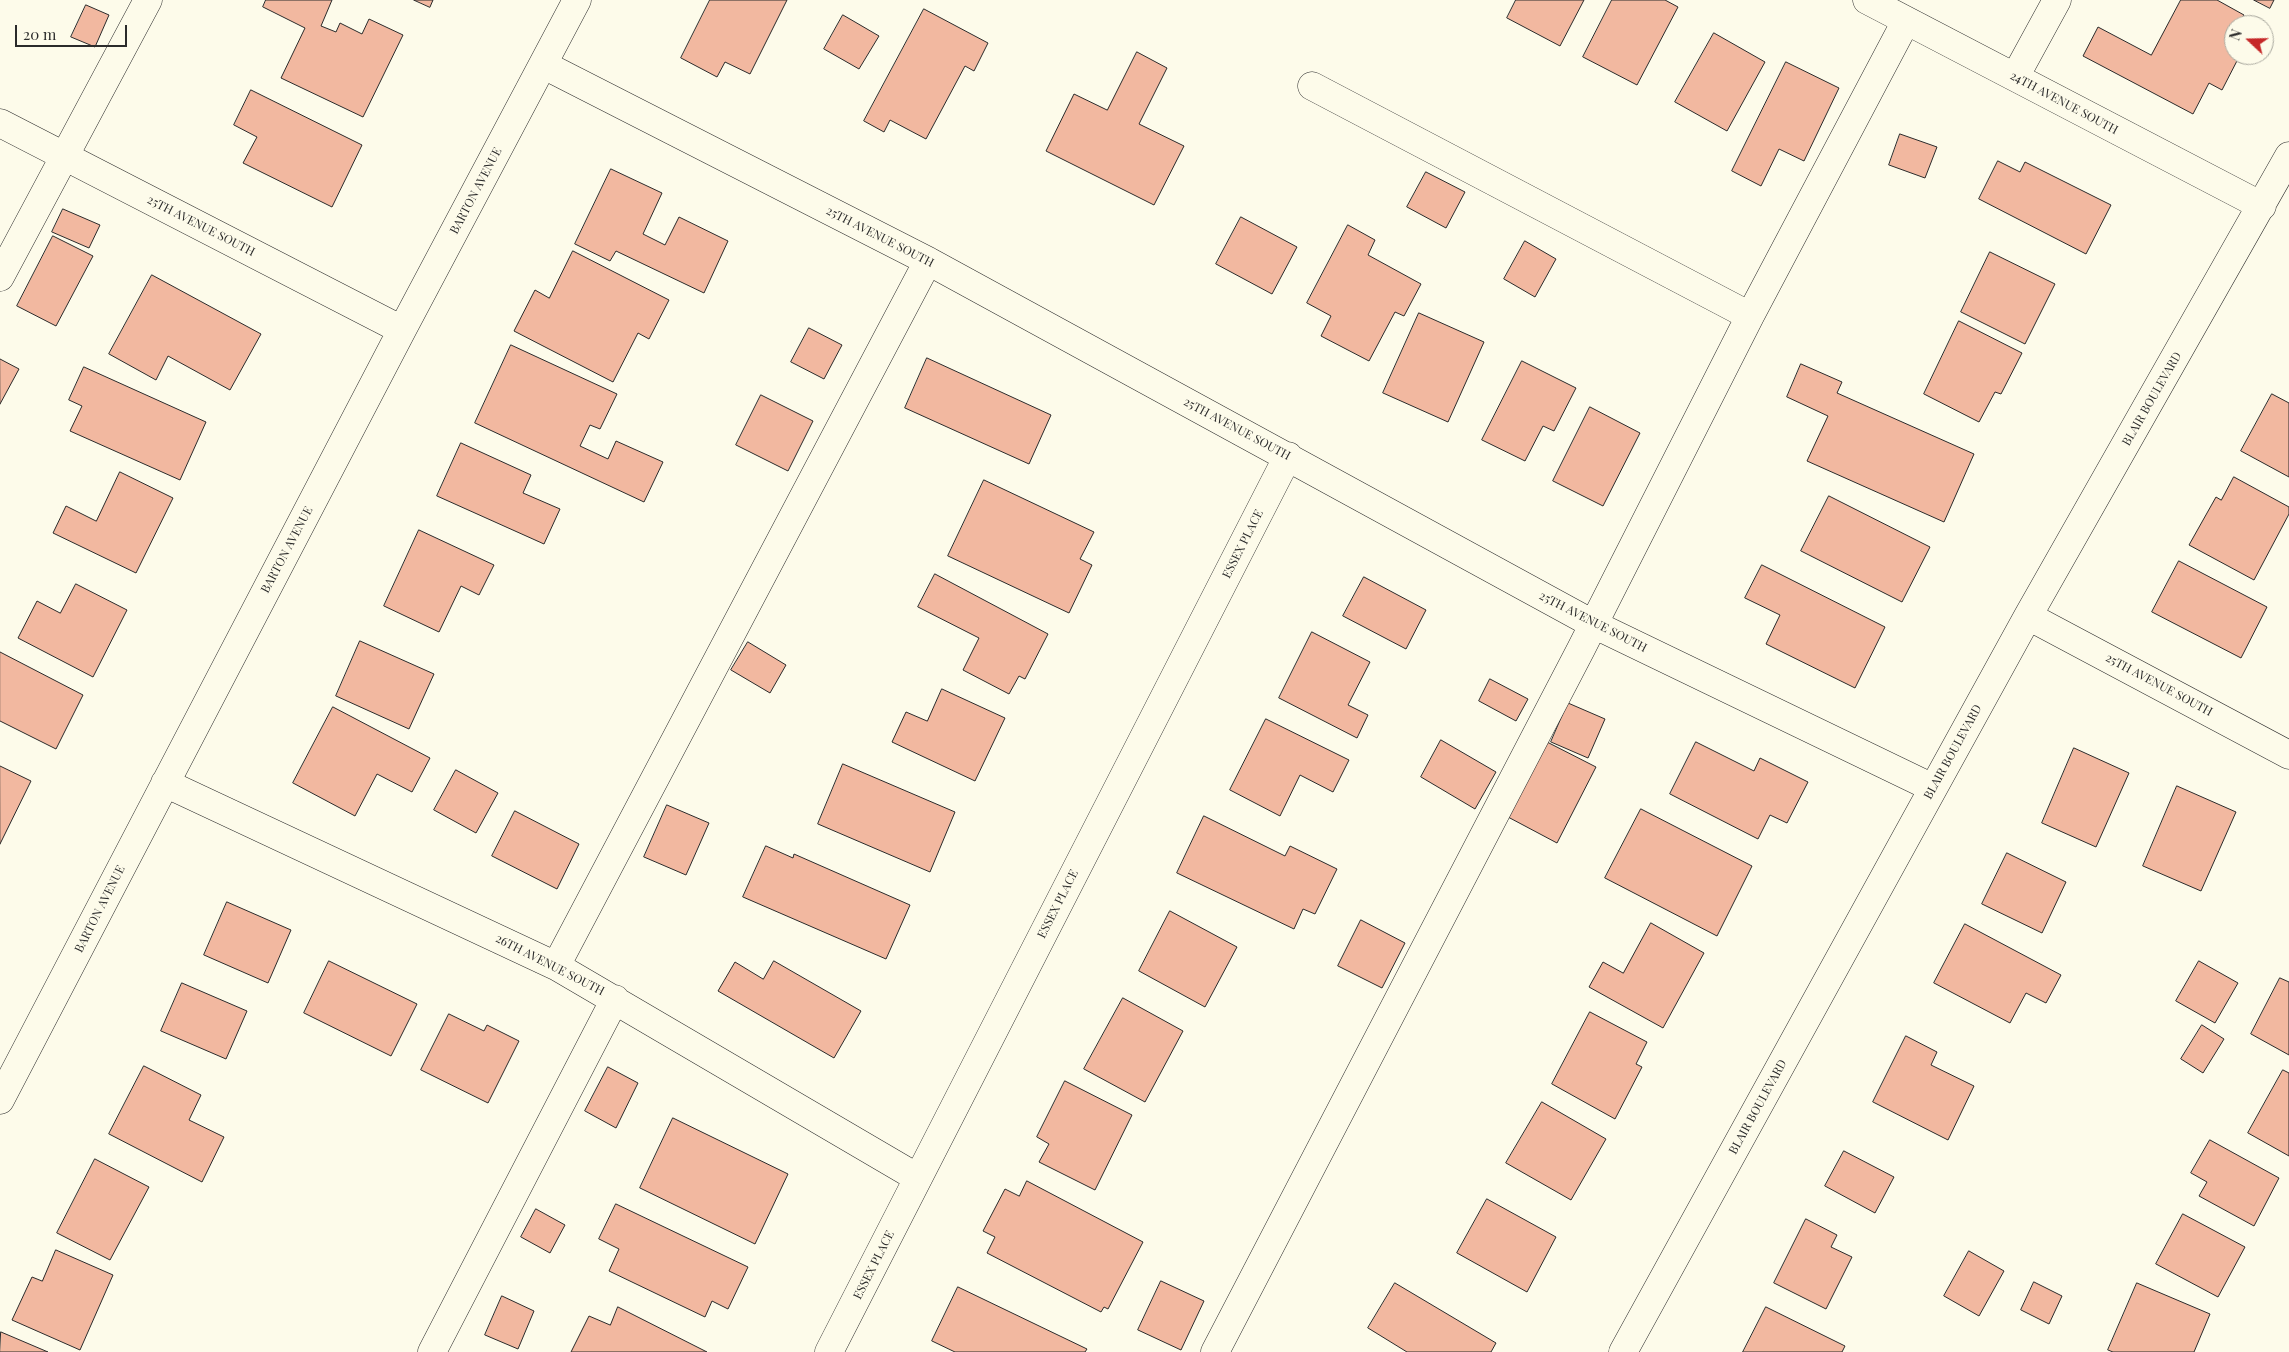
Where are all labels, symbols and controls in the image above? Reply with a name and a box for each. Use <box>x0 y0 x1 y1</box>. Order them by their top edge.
scale bar <box>18 15 130 47</box>
north arrow <box>2224 15 2274 65</box>
text: 20 m <box>23 24 56 44</box>
text: N <box>2225 27 2246 43</box>
street label: 24TH AVENUE SOUTH <box>2008 68 2120 138</box>
street label: BARTON AVENUE <box>447 145 505 237</box>
street label: 25TH AVENUE SOUTH <box>145 193 257 259</box>
street label: 25TH AVENUE SOUTH <box>824 204 936 270</box>
street label: BLAIR BOULEVARD <box>2119 349 2185 449</box>
street label: 25TH AVENUE SOUTH <box>1181 395 1293 463</box>
street label: BARTON AVENUE <box>258 504 316 596</box>
street label: ESSEX PLACE <box>1220 507 1266 581</box>
street label: 25TH AVENUE SOUTH <box>1537 589 1649 655</box>
street label: 25TH AVENUE SOUTH <box>2103 651 2215 719</box>
street label: BLAIR BOULEVARD <box>1921 702 1985 802</box>
street label: BARTON AVENUE <box>72 863 128 955</box>
street label: ESSEX PLACE <box>1035 867 1081 941</box>
street label: 26TH AVENUE SOUTH <box>493 931 607 999</box>
street label: BLAIR BOULEVARD <box>1726 1057 1790 1157</box>
street label: ESSEX PLACE <box>851 1228 897 1302</box>

